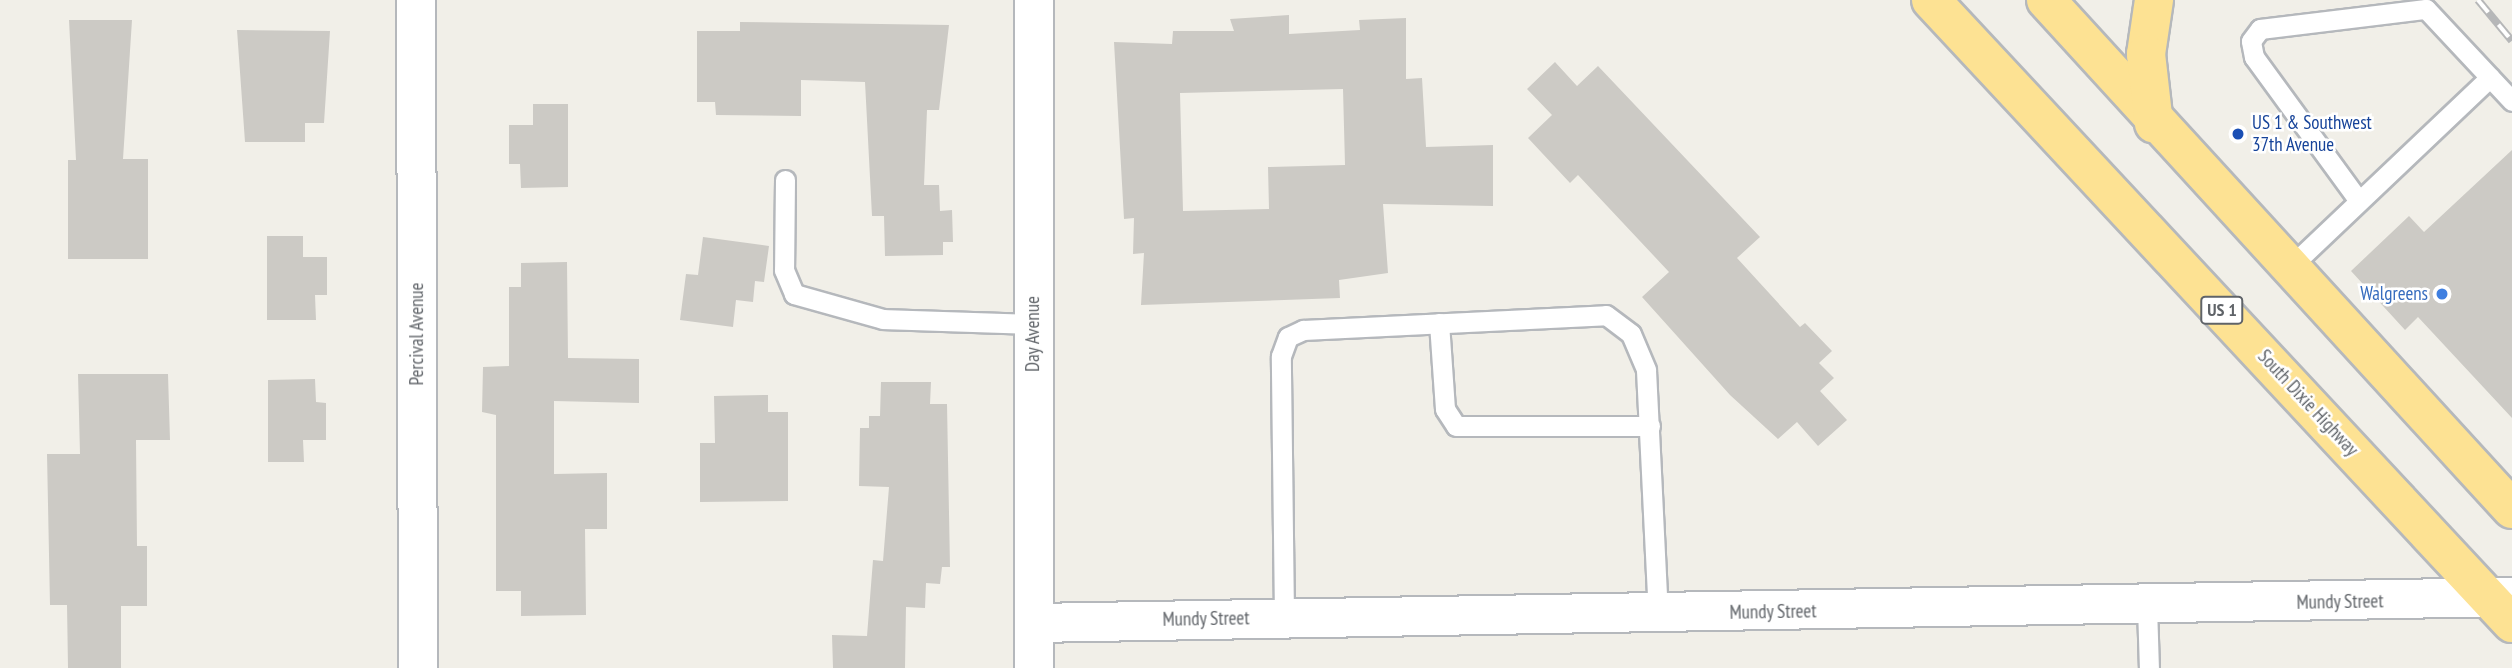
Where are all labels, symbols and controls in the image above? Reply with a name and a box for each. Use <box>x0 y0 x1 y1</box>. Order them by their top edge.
place label: US 1 & Southwest 37th Avenue <box>2252 112 2372 156</box>
marker: US 1 & Southwest 37th Avenue <box>2230 126 2246 142</box>
street label: Percival Avenue <box>406 282 428 386</box>
place label: Walgreens <box>2360 283 2428 305</box>
marker: Walgreens <box>2434 286 2450 302</box>
street label: Day Avenue <box>1022 296 1044 372</box>
road number: US 1 <box>2199 296 2245 324</box>
street label: South Dixie Highway <box>2253 345 2363 461</box>
street label: Mundy Street <box>2296 590 2384 614</box>
street label: Mundy Street <box>1729 600 1817 624</box>
street label: Mundy Street <box>1162 607 1250 631</box>

